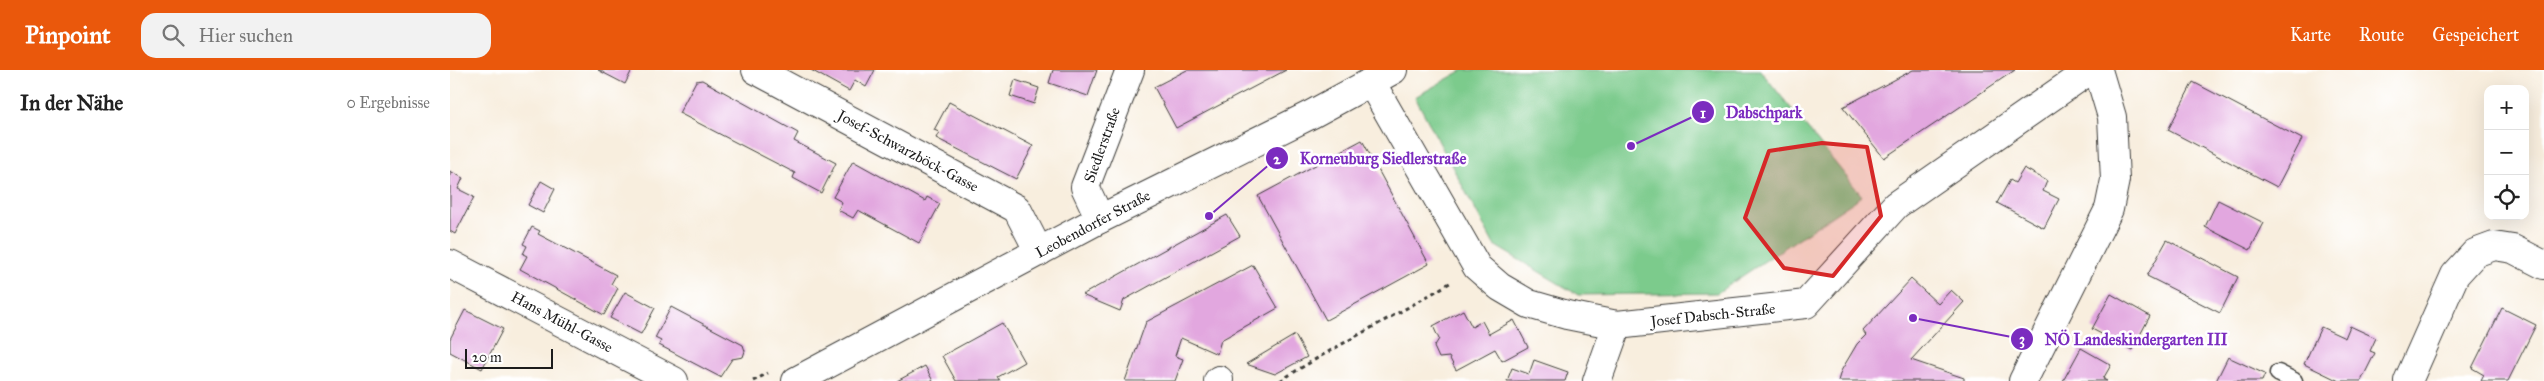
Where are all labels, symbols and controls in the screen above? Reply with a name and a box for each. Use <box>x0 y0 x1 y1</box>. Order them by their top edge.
search box <box>141 13 491 58</box>
text: Pinpoint <box>25 20 111 50</box>
icon: search <box>159 21 187 49</box>
text: Hier suchen <box>199 24 293 47</box>
text: Karte <box>2290 24 2331 46</box>
text: Route <box>2359 24 2404 46</box>
text: Gespeichert <box>2432 24 2519 46</box>
map controls <box>2484 85 2529 220</box>
button: + <box>2484 85 2529 130</box>
text: In der Nähe <box>20 90 123 116</box>
text: 0 Ergebnisse <box>347 93 430 112</box>
callout: Dabschpark <box>1691 97 1812 128</box>
text: Dabschpark <box>1726 103 1803 123</box>
text: 1 <box>1700 104 1706 122</box>
street label: Josef-Schwarzböck-Gasse <box>832 105 982 197</box>
street label: Siedlerstraße <box>1080 105 1124 185</box>
button: − <box>2484 130 2529 175</box>
callout: Korneuburg Siedlerstraße <box>1264 143 1476 174</box>
text: Korneuburg Siedlerstraße <box>1300 149 1467 169</box>
text: 2 <box>1273 150 1281 168</box>
button: locate <box>2484 175 2529 220</box>
street label: Leobendorfer Straße <box>1033 186 1153 262</box>
street label: Hans Mühl-Gasse <box>508 288 616 356</box>
street label: Josef Dabsch-Straße <box>1648 300 1776 332</box>
callout: NÖ Landeskindergarten III <box>2010 324 2238 355</box>
text: NÖ Landeskindergarten III <box>2044 329 2228 350</box>
text: 3 <box>2019 330 2025 349</box>
scale bar <box>465 346 552 369</box>
text: 20 m <box>472 349 502 366</box>

